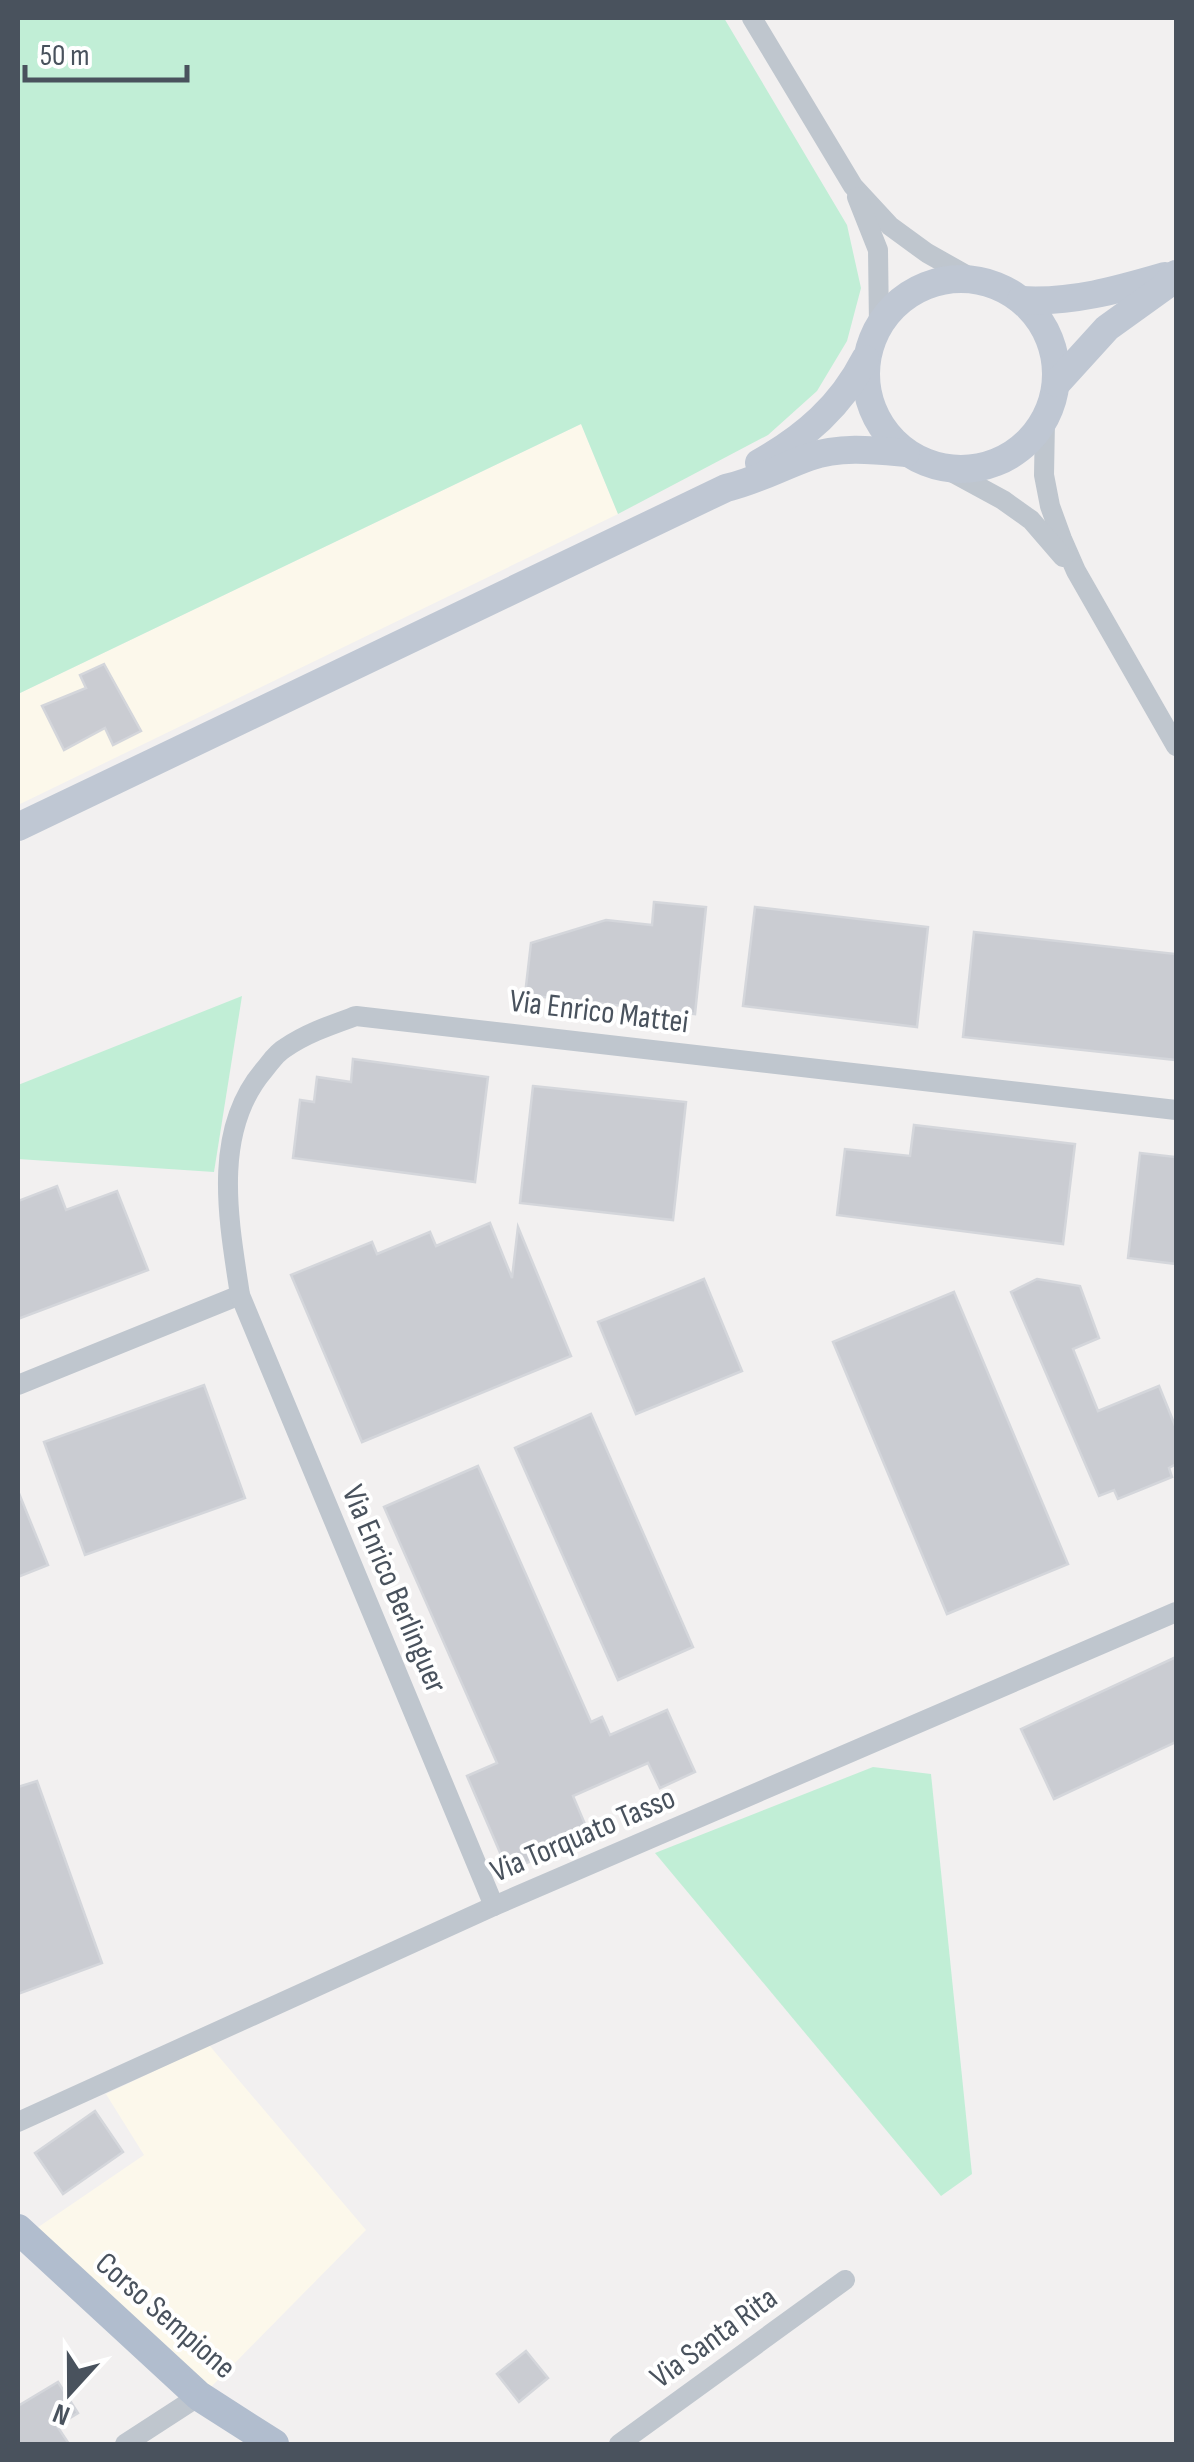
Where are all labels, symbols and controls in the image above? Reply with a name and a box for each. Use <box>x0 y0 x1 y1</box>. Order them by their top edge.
scale bar <box>25 20 188 82</box>
text: 50 m <box>40 38 89 74</box>
street label: Via Enrico Mattei <box>507 982 691 1042</box>
street label: Via Enrico Berlinguer <box>333 1479 455 1699</box>
street label: Via Torquato Tasso <box>485 1779 681 1891</box>
street label: Corso Sempione <box>87 2244 243 2388</box>
street label: Via Santa Rita <box>643 2279 785 2397</box>
north arrow <box>20 2342 120 2442</box>
text: N <box>49 2396 74 2432</box>

